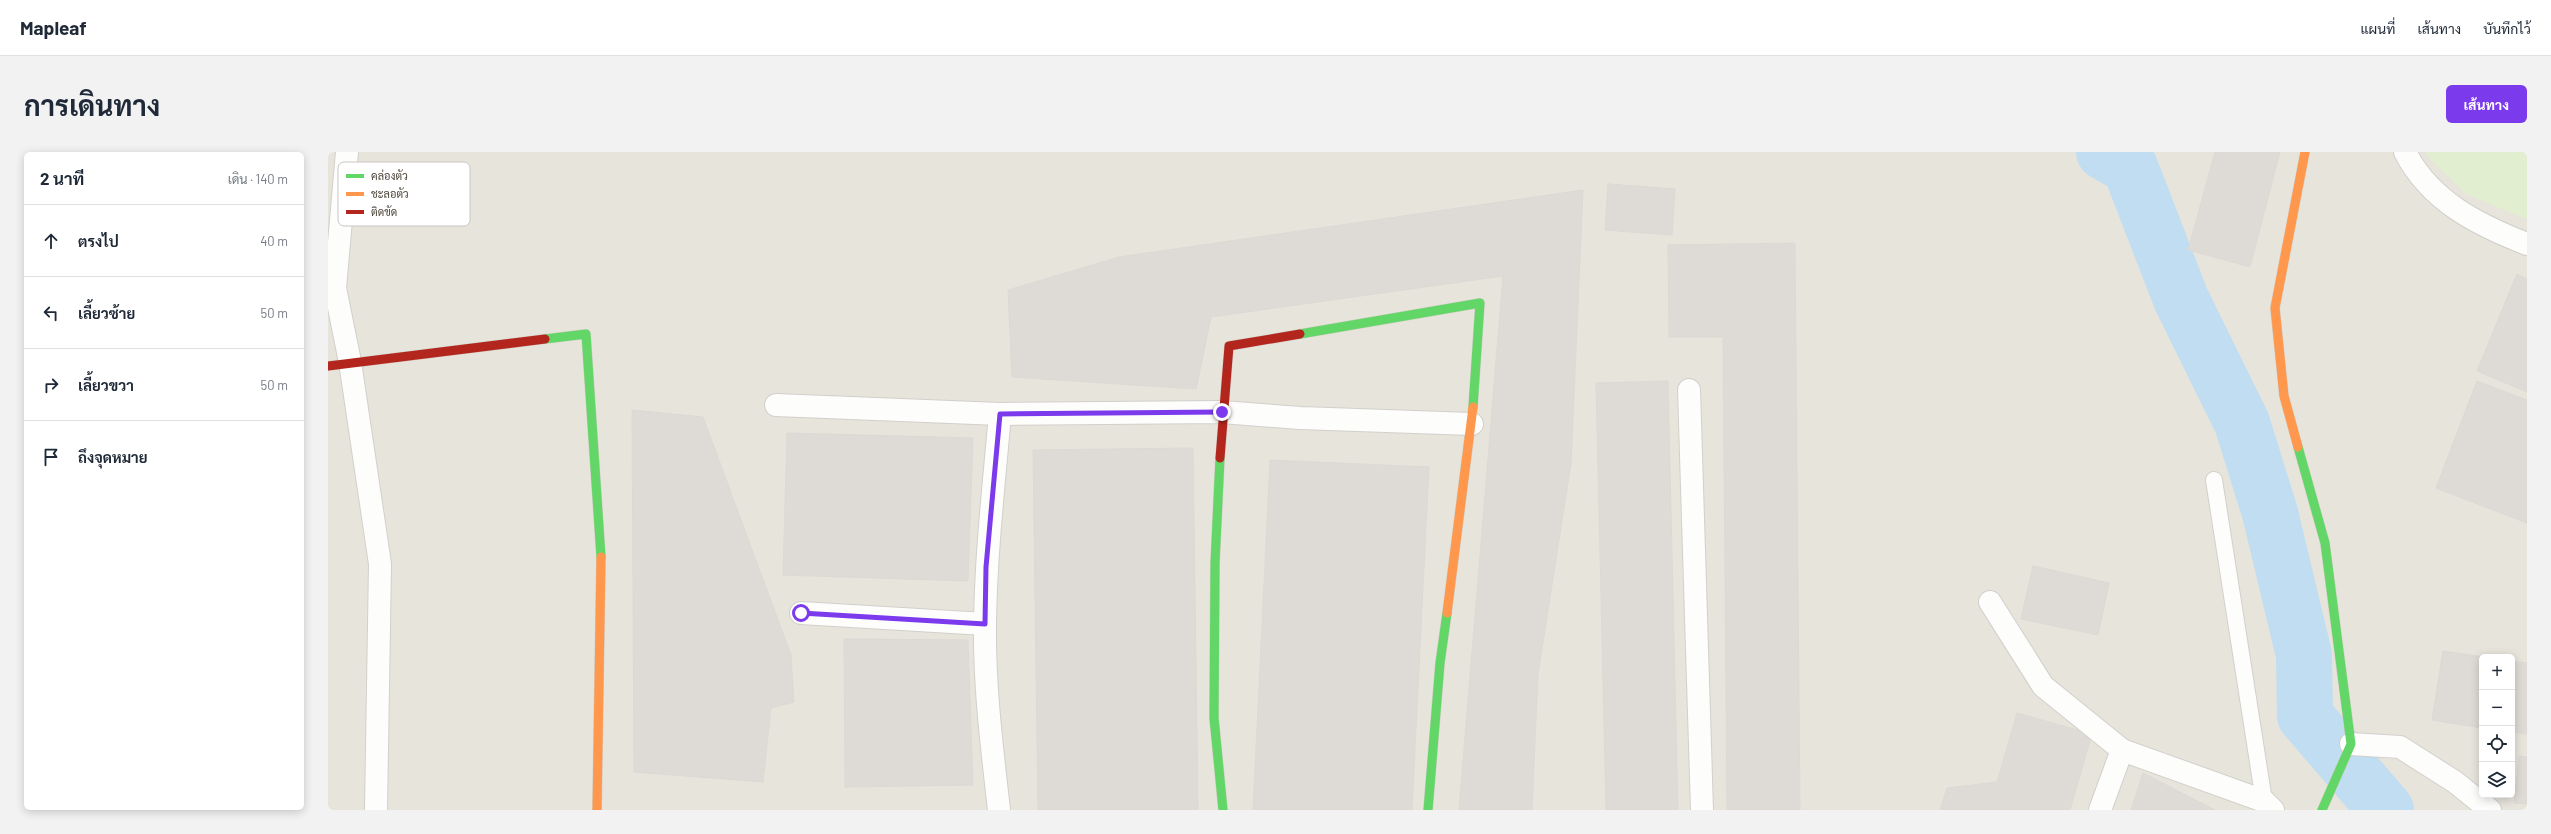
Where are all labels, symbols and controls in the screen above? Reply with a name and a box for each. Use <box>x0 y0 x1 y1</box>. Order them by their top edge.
text: Mapleaf <box>20 16 87 39</box>
text: แผนที่ <box>2360 20 2395 37</box>
text: เส้นทาง <box>2417 20 2461 37</box>
text: บันทึกไว้ <box>2483 20 2531 37</box>
button: เส้นทาง <box>2446 85 2527 123</box>
text: การเดินทาง <box>24 88 160 122</box>
legend <box>338 162 470 226</box>
text: 2 นาที <box>40 168 84 188</box>
text: คล่องตัว <box>371 169 408 182</box>
text: เดิน · 140 m <box>228 171 288 187</box>
text: ชะลอตัว <box>371 187 409 200</box>
text: ติดขัด <box>371 205 397 218</box>
icon: ahead <box>40 230 62 252</box>
text: ตรงไป <box>78 232 119 250</box>
text: 40 m <box>260 233 288 249</box>
icon: left <box>40 302 62 324</box>
text: เลี้ยวซ้าย <box>78 304 135 322</box>
text: 50 m <box>261 305 288 321</box>
icon: right <box>40 374 62 396</box>
text: เลี้ยวขวา <box>78 376 134 394</box>
text: 50 m <box>261 377 288 393</box>
route end <box>1213 403 1231 421</box>
icon: arrive <box>40 446 62 468</box>
text: ถึงจุดหมาย <box>78 448 148 466</box>
route start <box>792 604 810 622</box>
map controls <box>2479 654 2515 798</box>
button: + <box>2479 654 2515 690</box>
button: − <box>2479 690 2515 726</box>
button: locate <box>2479 726 2515 762</box>
button: layers <box>2479 762 2515 798</box>

